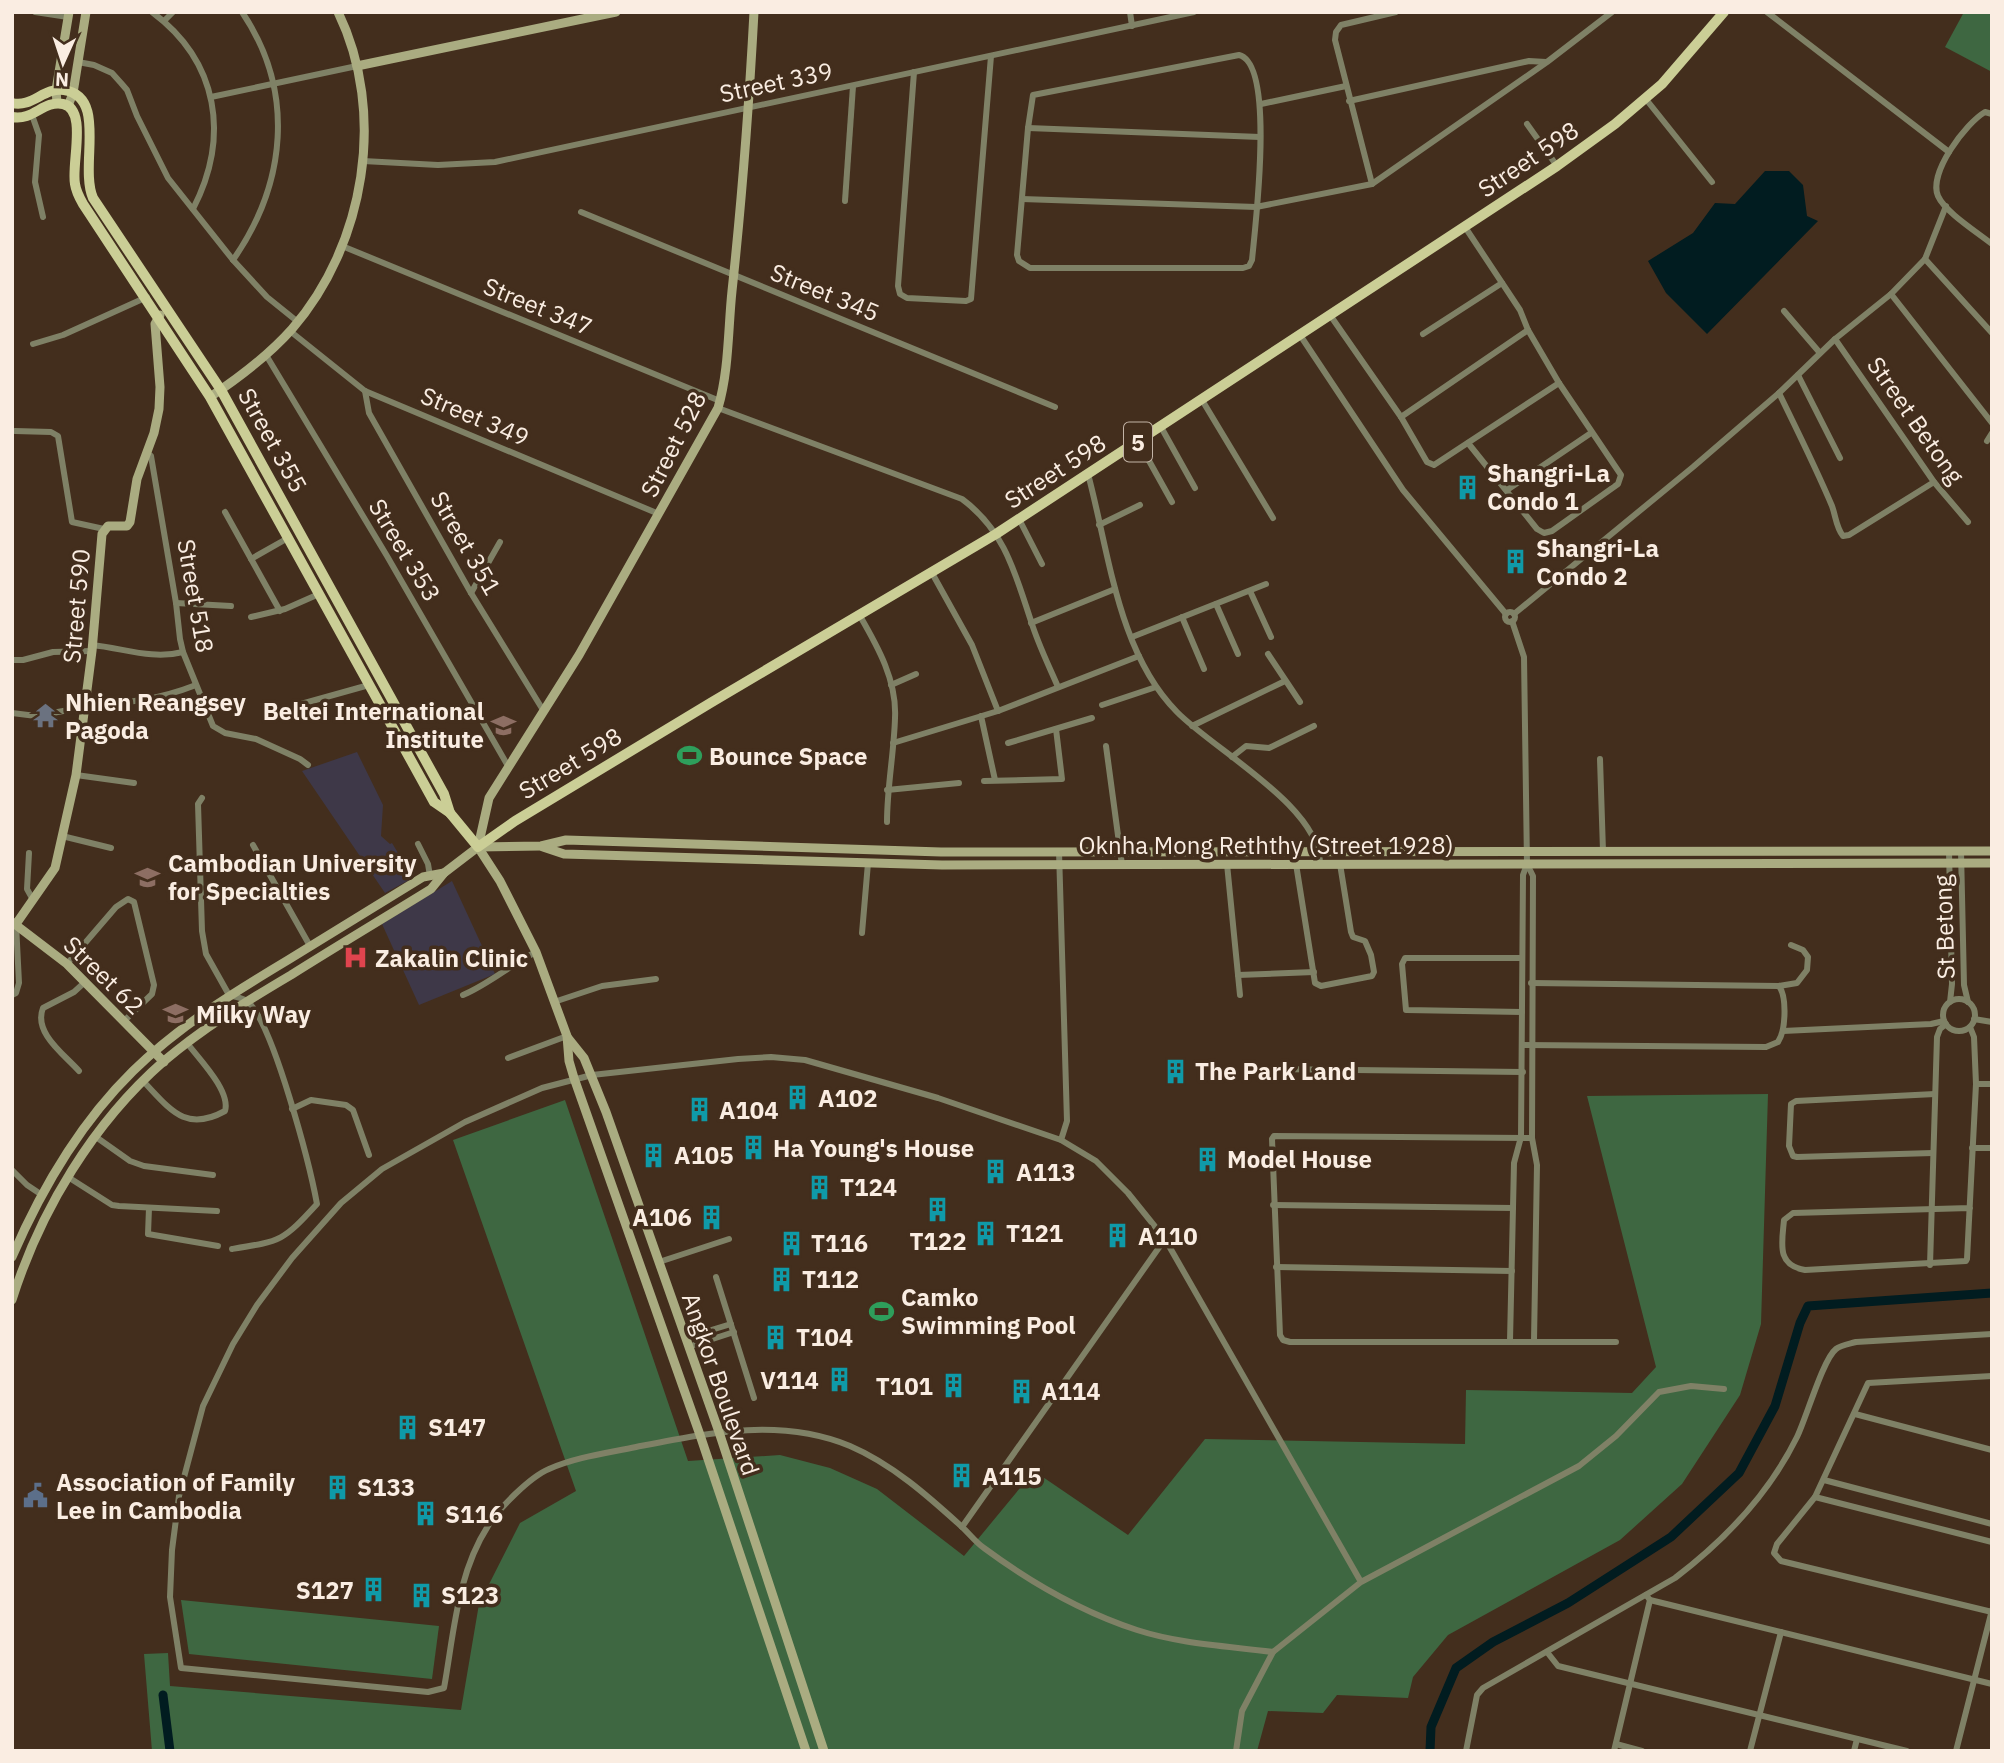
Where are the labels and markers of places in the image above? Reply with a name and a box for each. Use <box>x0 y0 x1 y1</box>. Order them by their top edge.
place label: Shangri-La Condo 1 <box>1487 457 1610 517</box>
building icon: Shangri-La Condo 1 <box>1453 473 1481 501</box>
place label: Shangri-La Condo 2 <box>1536 532 1659 592</box>
building icon: Shangri-La Condo 2 <box>1502 548 1530 576</box>
place label: Nhien Reangsey Pagoda <box>65 686 246 746</box>
place label: Beltei International Institute <box>263 695 484 755</box>
temple icon: Nhien Reangsey Pagoda <box>31 702 59 730</box>
school or university icon: Beltei International Institute <box>490 711 518 739</box>
place label: Bounce Space <box>709 740 868 772</box>
sports icon: Bounce Space <box>675 742 703 770</box>
place label: Cambodian University for Specialties <box>168 847 417 907</box>
school or university icon: Cambodian University for Specialties <box>134 863 162 891</box>
place label: Zakalin Clinic <box>375 942 528 974</box>
hospital icon: Zakalin Clinic <box>341 944 369 972</box>
place label: Milky Way <box>196 998 311 1030</box>
school or university icon: Milky Way <box>162 1000 190 1028</box>
place label: The Park Land <box>1195 1055 1356 1087</box>
building icon: The Park Land <box>1161 1057 1189 1085</box>
place label: A102 <box>818 1082 878 1114</box>
building icon: A102 <box>784 1084 812 1112</box>
place label: A104 <box>719 1094 779 1126</box>
building icon: A104 <box>685 1096 713 1124</box>
place label: Ha Young's House <box>773 1132 974 1164</box>
building icon: Ha Young's House <box>739 1134 767 1162</box>
place label: A105 <box>674 1139 734 1171</box>
building icon: A105 <box>640 1141 668 1169</box>
place label: Model House <box>1227 1143 1372 1175</box>
building icon: Model House <box>1193 1145 1221 1173</box>
place label: A113 <box>1016 1156 1076 1188</box>
building icon: A113 <box>982 1158 1010 1186</box>
place label: T124 <box>840 1171 897 1203</box>
building icon: T124 <box>806 1173 834 1201</box>
building icon: T122 <box>924 1196 952 1224</box>
place label: A106 <box>632 1201 692 1233</box>
building icon: A106 <box>698 1203 726 1231</box>
place label: T121 <box>1006 1217 1063 1249</box>
building icon: T121 <box>972 1219 1000 1247</box>
place label: A110 <box>1138 1220 1198 1252</box>
building icon: A110 <box>1104 1222 1132 1250</box>
place label: T122 <box>909 1225 967 1257</box>
place label: T116 <box>811 1227 868 1259</box>
building icon: T116 <box>777 1229 805 1257</box>
place label: T112 <box>802 1263 859 1295</box>
building icon: T112 <box>768 1265 796 1293</box>
place label: Camko Swimming Pool <box>901 1281 1076 1341</box>
sports icon: Camko Swimming Pool <box>867 1297 895 1325</box>
place label: T104 <box>796 1321 853 1353</box>
building icon: T104 <box>762 1323 790 1351</box>
place label: V114 <box>760 1364 819 1396</box>
building icon: V114 <box>825 1366 853 1394</box>
place label: T101 <box>876 1370 933 1402</box>
building icon: T101 <box>939 1372 967 1400</box>
place label: A114 <box>1041 1375 1101 1407</box>
building icon: A114 <box>1007 1377 1035 1405</box>
place label: S147 <box>428 1411 486 1443</box>
building icon: S147 <box>394 1413 422 1441</box>
place label: A115 <box>982 1460 1042 1492</box>
building icon: A115 <box>948 1462 976 1490</box>
place label: Association of Family Lee in Cambodia <box>56 1466 295 1526</box>
place label: S133 <box>357 1471 415 1503</box>
building icon: S133 <box>323 1473 351 1501</box>
public building icon: Association of Family Lee in Cambodia <box>22 1482 50 1510</box>
place label: S116 <box>445 1498 503 1530</box>
building icon: S116 <box>411 1500 439 1528</box>
place label: S127 <box>296 1574 354 1606</box>
building icon: S127 <box>360 1576 388 1604</box>
place label: S123 <box>441 1579 499 1611</box>
building icon: S123 <box>407 1581 435 1609</box>

